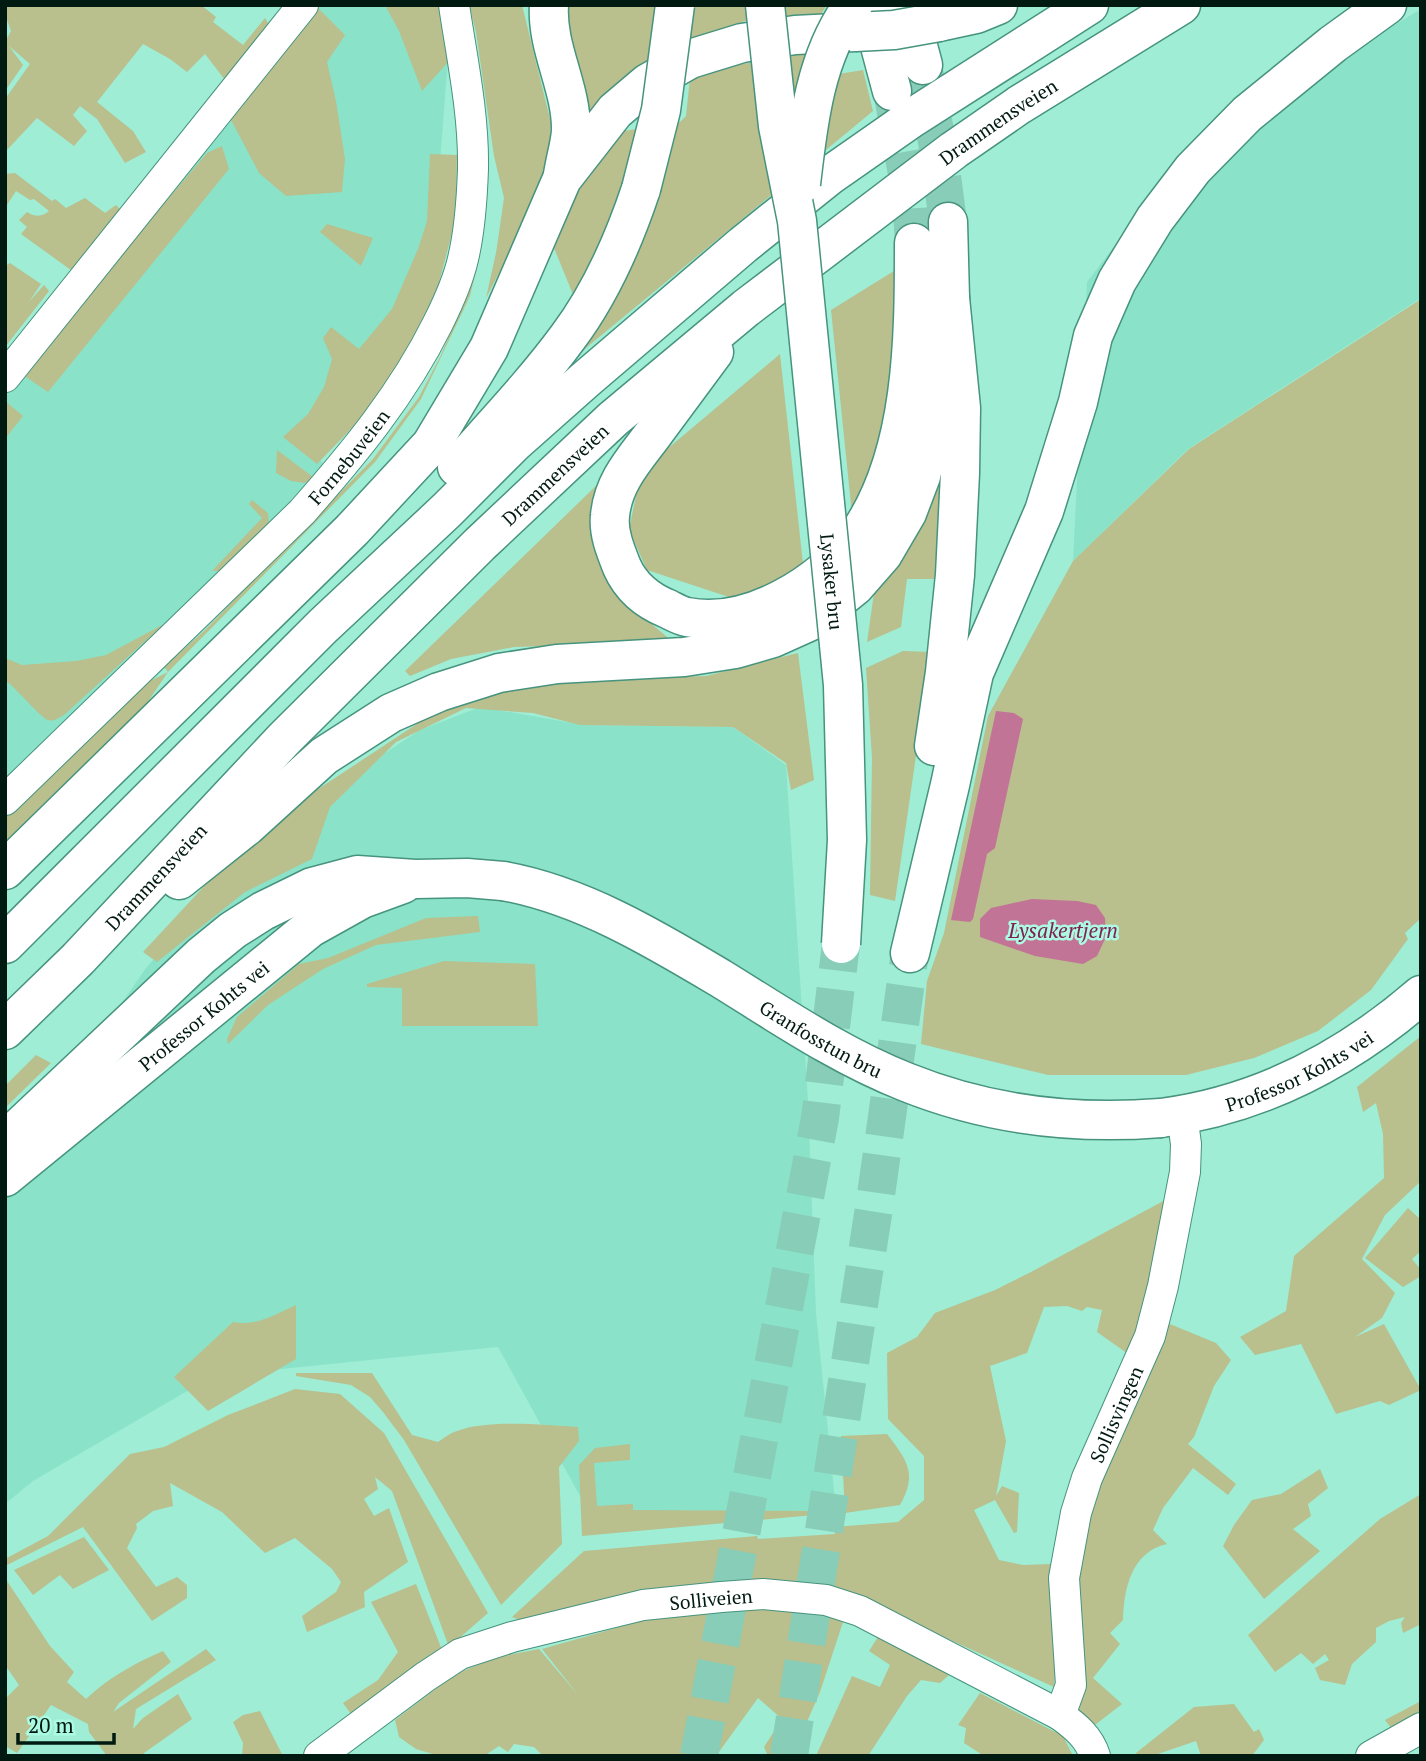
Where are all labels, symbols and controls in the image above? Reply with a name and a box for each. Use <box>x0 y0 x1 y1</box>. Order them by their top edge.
street label: Drammensveien <box>933 72 1061 170</box>
street label: Fornebuveien <box>302 404 394 509</box>
street label: Drammensveien <box>496 418 613 530</box>
street label: Lysaker bru <box>816 532 850 631</box>
street label: Drammensveien <box>99 818 212 935</box>
water label: Lysakertjern <box>1007 916 1118 944</box>
street label: Professor Kohts vei <box>133 954 274 1076</box>
street label: Granfosstun bru <box>755 994 887 1083</box>
street label: Professor Kohts vei <box>1222 1024 1378 1116</box>
street label: Sollisvingen <box>1083 1362 1148 1466</box>
street label: Solliveien <box>668 1582 753 1615</box>
scale bar <box>18 1702 114 1746</box>
text: 20 m <box>28 1711 74 1739</box>

